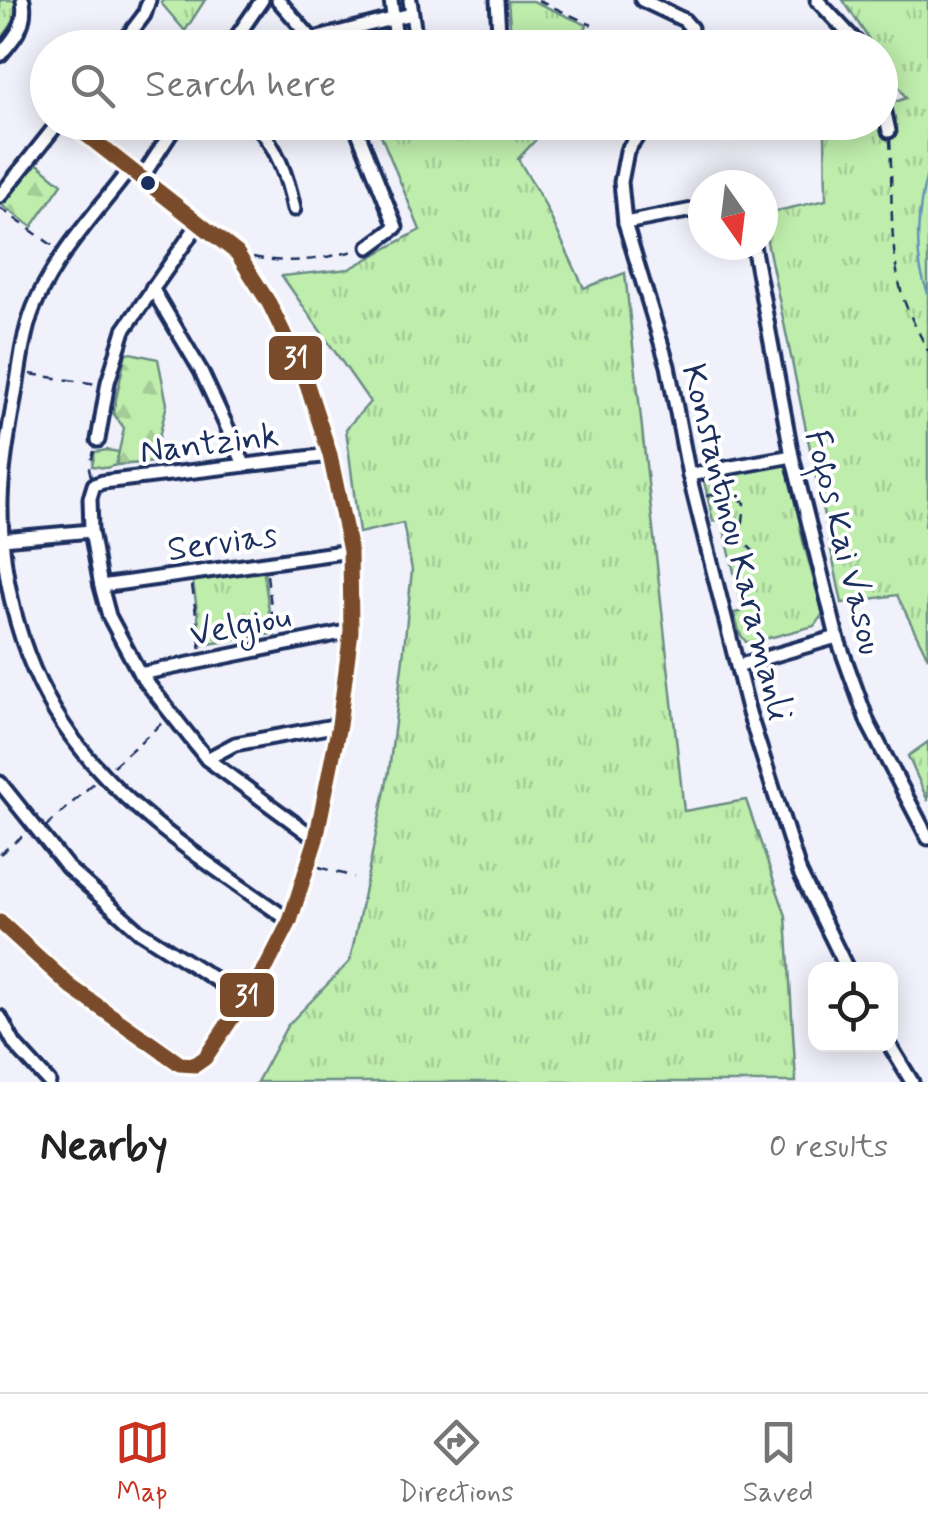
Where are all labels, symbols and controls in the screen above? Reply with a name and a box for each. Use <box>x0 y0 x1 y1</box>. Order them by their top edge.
search box <box>30 30 898 140</box>
icon: search <box>65 58 120 113</box>
text: Search here <box>145 61 336 110</box>
north arrow <box>688 170 778 260</box>
unlabelled marker <box>138 173 158 193</box>
line badge: 31 <box>267 334 324 382</box>
text: 31 <box>284 341 308 378</box>
street label: Konstantinou Karamanli <box>669 359 803 726</box>
street label: Nantzink <box>137 413 281 475</box>
street label: Fofos Kai Vasou <box>790 425 893 660</box>
street label: Servias <box>164 513 280 573</box>
street label: Velgiou <box>186 594 295 661</box>
map controls <box>808 962 898 1052</box>
button: locate <box>808 962 898 1052</box>
line badge: 31 <box>218 971 276 1019</box>
text: 31 <box>235 979 259 1016</box>
text: Nearby <box>40 1120 168 1175</box>
text: 0 results <box>769 1126 888 1168</box>
tab: Map <box>115 1415 170 1512</box>
tab: Directions <box>399 1415 514 1512</box>
tab: Saved <box>743 1415 813 1512</box>

